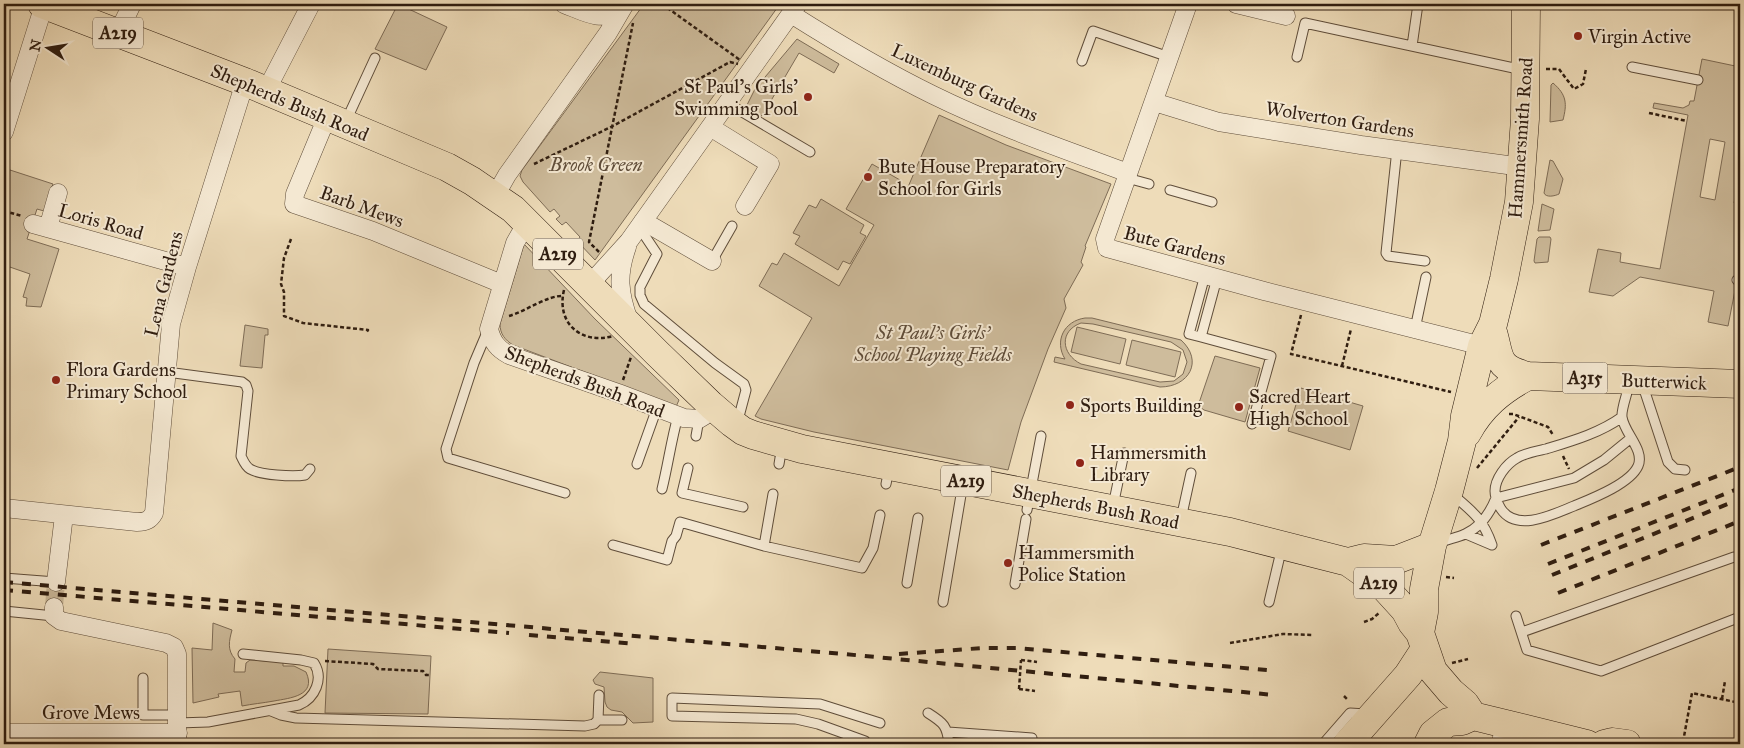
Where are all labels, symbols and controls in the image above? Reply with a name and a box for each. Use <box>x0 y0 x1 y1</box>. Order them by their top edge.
road number: A219 <box>93 17 143 48</box>
north arrow <box>22 22 72 72</box>
place label: Virgin Active <box>1587 25 1691 49</box>
marker: Virgin Active <box>1572 30 1584 42</box>
text: N <box>26 38 45 53</box>
street label: Luxemburg Gardens <box>887 38 1042 127</box>
street label: Hammersmith Road <box>1503 56 1538 219</box>
street label: Shepherds Bush Road <box>207 59 373 146</box>
place label: St Paul's Girls' Swimming Pool <box>674 75 799 121</box>
marker: St Paul's Girls' Swimming Pool <box>802 91 814 103</box>
street label: Wolverton Gardens <box>1264 96 1416 143</box>
park label: Brook Green <box>549 153 642 176</box>
place label: Bute House Preparatory School for Girls <box>878 155 1066 200</box>
marker: Bute House Preparatory School for Girls <box>862 171 874 183</box>
street label: Barb Mews <box>317 181 407 232</box>
street label: Loris Road <box>56 198 147 245</box>
street label: Bute Gardens <box>1121 221 1229 270</box>
street label: Lena Gardens <box>139 229 188 339</box>
road number: A219 <box>533 238 583 270</box>
park label: St Paul's Girls' School Playing Fields <box>853 321 1012 366</box>
street label: Shepherds Bush Road <box>502 340 668 423</box>
place label: Flora Gardens Primary School <box>66 358 188 403</box>
road number: A315 <box>1562 362 1608 393</box>
street label: Butterwick <box>1621 369 1707 394</box>
marker: Flora Gardens Primary School <box>50 374 62 386</box>
place label: Sacred Heart High School <box>1249 385 1351 431</box>
place label: Sports Building <box>1080 394 1202 418</box>
marker: Sports Building <box>1064 399 1076 411</box>
marker: Sacred Heart High School <box>1233 401 1245 413</box>
place label: Hammersmith Library <box>1090 441 1207 486</box>
marker: Hammersmith Library <box>1074 457 1086 469</box>
road number: A219 <box>941 466 991 496</box>
street label: Shepherds Bush Road <box>1011 479 1182 534</box>
place label: Hammersmith Police Station <box>1018 541 1135 586</box>
marker: Hammersmith Police Station <box>1002 557 1014 569</box>
road number: A219 <box>1354 568 1404 598</box>
street label: Grove Mews <box>42 701 140 724</box>

